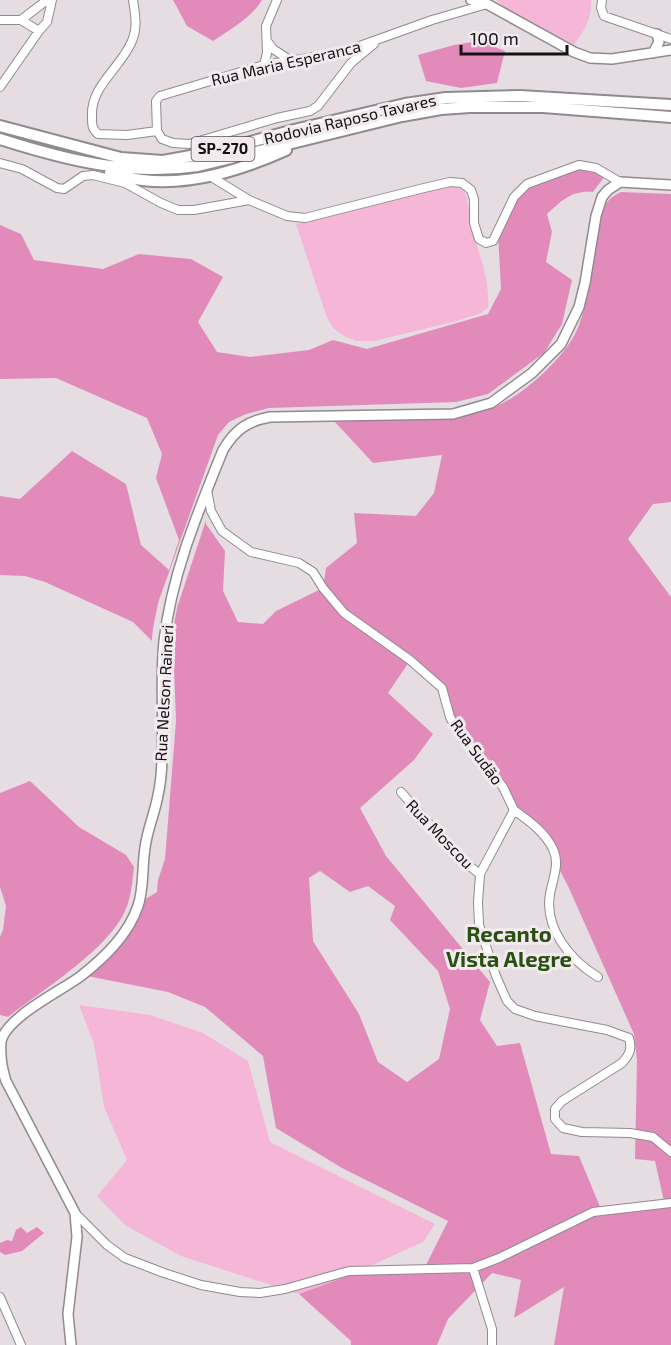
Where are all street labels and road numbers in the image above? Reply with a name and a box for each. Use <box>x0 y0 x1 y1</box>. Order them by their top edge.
street label: Rua Maria Esperanca <box>209 36 363 89</box>
street label: Rodovia Raposo Tavares <box>262 89 438 148</box>
road number: SP-270 <box>192 137 254 161</box>
street label: Rua Nelson Raineri <box>150 624 177 762</box>
street label: Rua Sudão <box>447 715 508 788</box>
street label: Rua Moscou <box>403 795 478 872</box>

